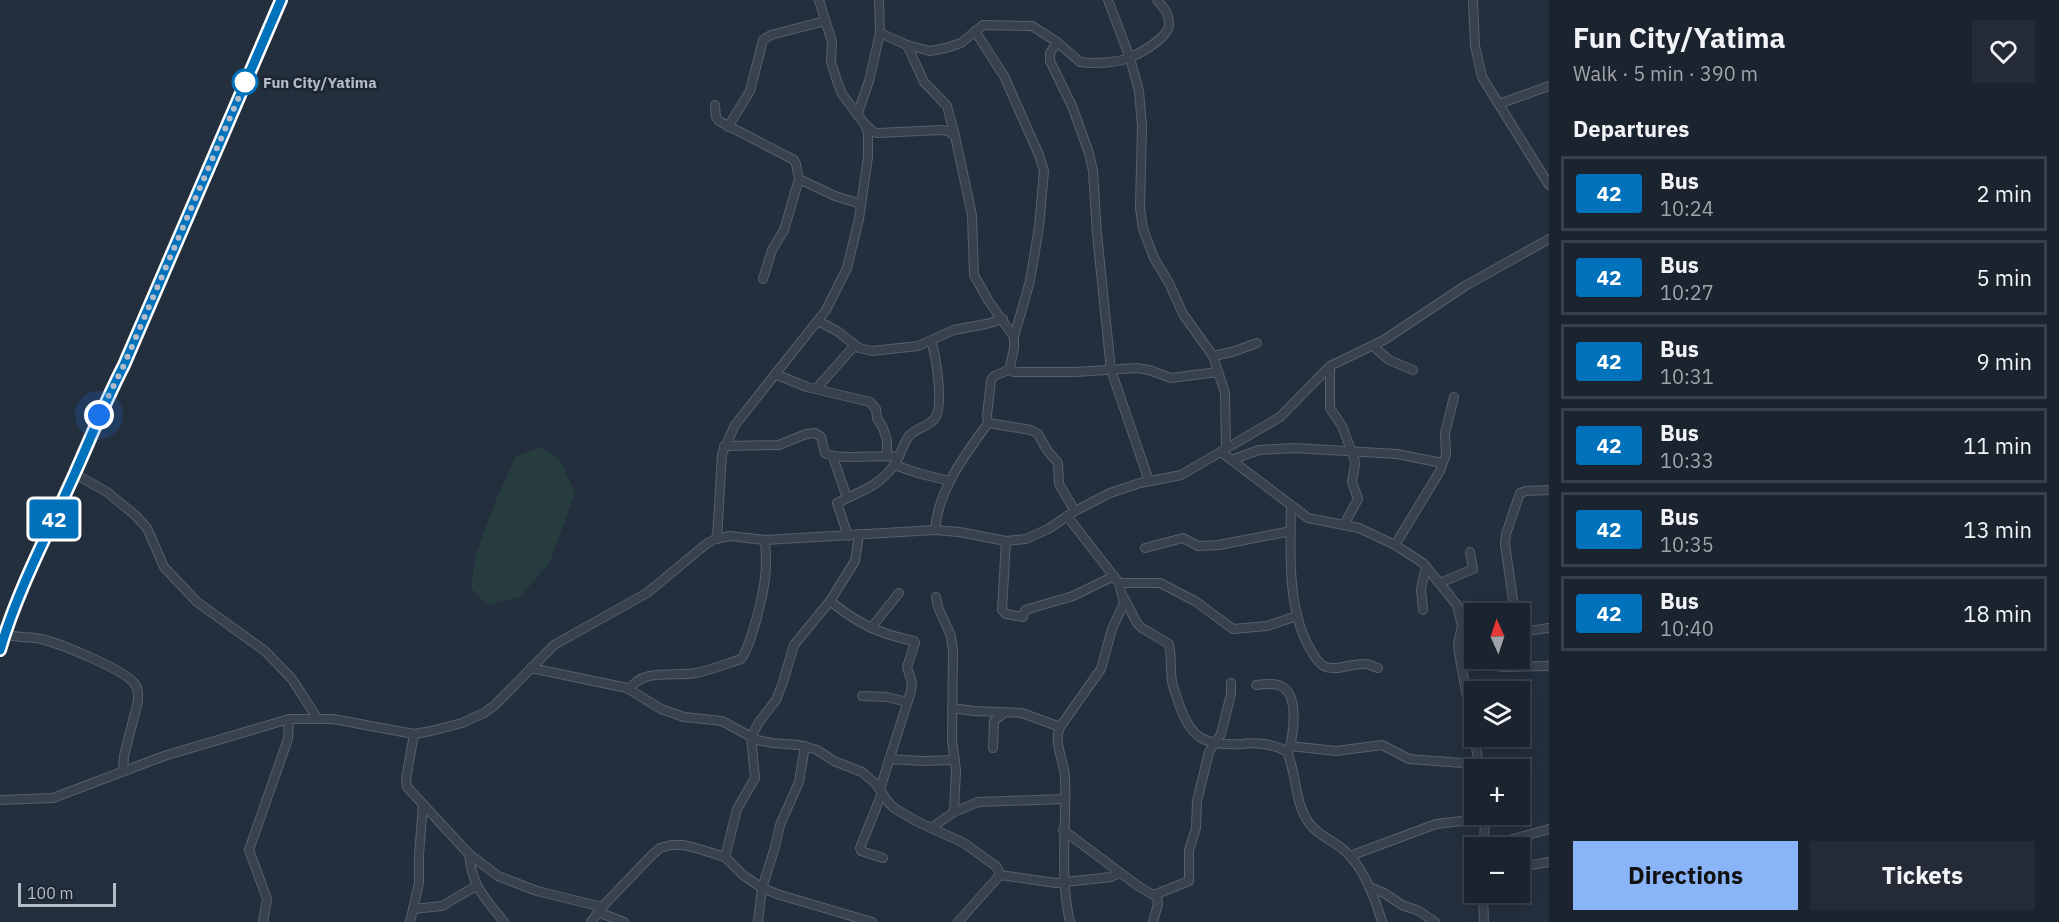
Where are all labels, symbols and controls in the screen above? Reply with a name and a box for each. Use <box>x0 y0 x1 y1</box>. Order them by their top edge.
text: Fun City/Yatima <box>1573 19 1785 56</box>
button: heart <box>1972 20 2035 83</box>
text: Walk · 5 min · 390 m <box>1573 60 1758 87</box>
marker: Fun City/Yatima <box>232 69 258 95</box>
place label: Fun City/Yatima <box>263 73 377 92</box>
text: Departures <box>1573 114 1689 143</box>
text: Bus <box>1660 166 1699 195</box>
text: 42 <box>1596 179 1622 207</box>
text: 2 min <box>1976 179 2032 208</box>
text: 10:24 <box>1660 195 1714 222</box>
text: Bus <box>1660 250 1699 279</box>
text: 42 <box>1596 263 1622 291</box>
text: 5 min <box>1976 263 2032 292</box>
text: 10:27 <box>1660 279 1714 306</box>
text: Bus <box>1660 334 1699 363</box>
text: 42 <box>1596 347 1622 375</box>
text: 9 min <box>1976 347 2032 376</box>
text: 10:31 <box>1660 363 1714 390</box>
your location <box>84 400 114 430</box>
text: Bus <box>1660 418 1699 447</box>
text: 42 <box>1596 431 1622 459</box>
text: 11 min <box>1963 431 2032 460</box>
text: 10:33 <box>1660 447 1714 474</box>
line badge: 42 <box>27 500 81 538</box>
text: Bus <box>1660 502 1699 531</box>
text: 42 <box>41 505 67 533</box>
text: 42 <box>1596 515 1622 543</box>
text: 13 min <box>1963 515 2032 544</box>
text: 10:35 <box>1660 531 1714 558</box>
text: Bus <box>1660 586 1699 615</box>
text: 42 <box>1596 599 1622 627</box>
text: 18 min <box>1963 599 2032 628</box>
north arrow <box>1464 603 1530 669</box>
map controls <box>1464 603 1530 903</box>
text: 10:40 <box>1660 615 1714 642</box>
button: layers <box>1464 681 1530 747</box>
button: + <box>1464 759 1530 825</box>
button: − <box>1464 837 1530 903</box>
button: Directions <box>1573 841 1798 910</box>
button: Tickets <box>1810 841 2035 910</box>
scale bar <box>18 880 116 908</box>
text: 100 m <box>27 883 74 903</box>

